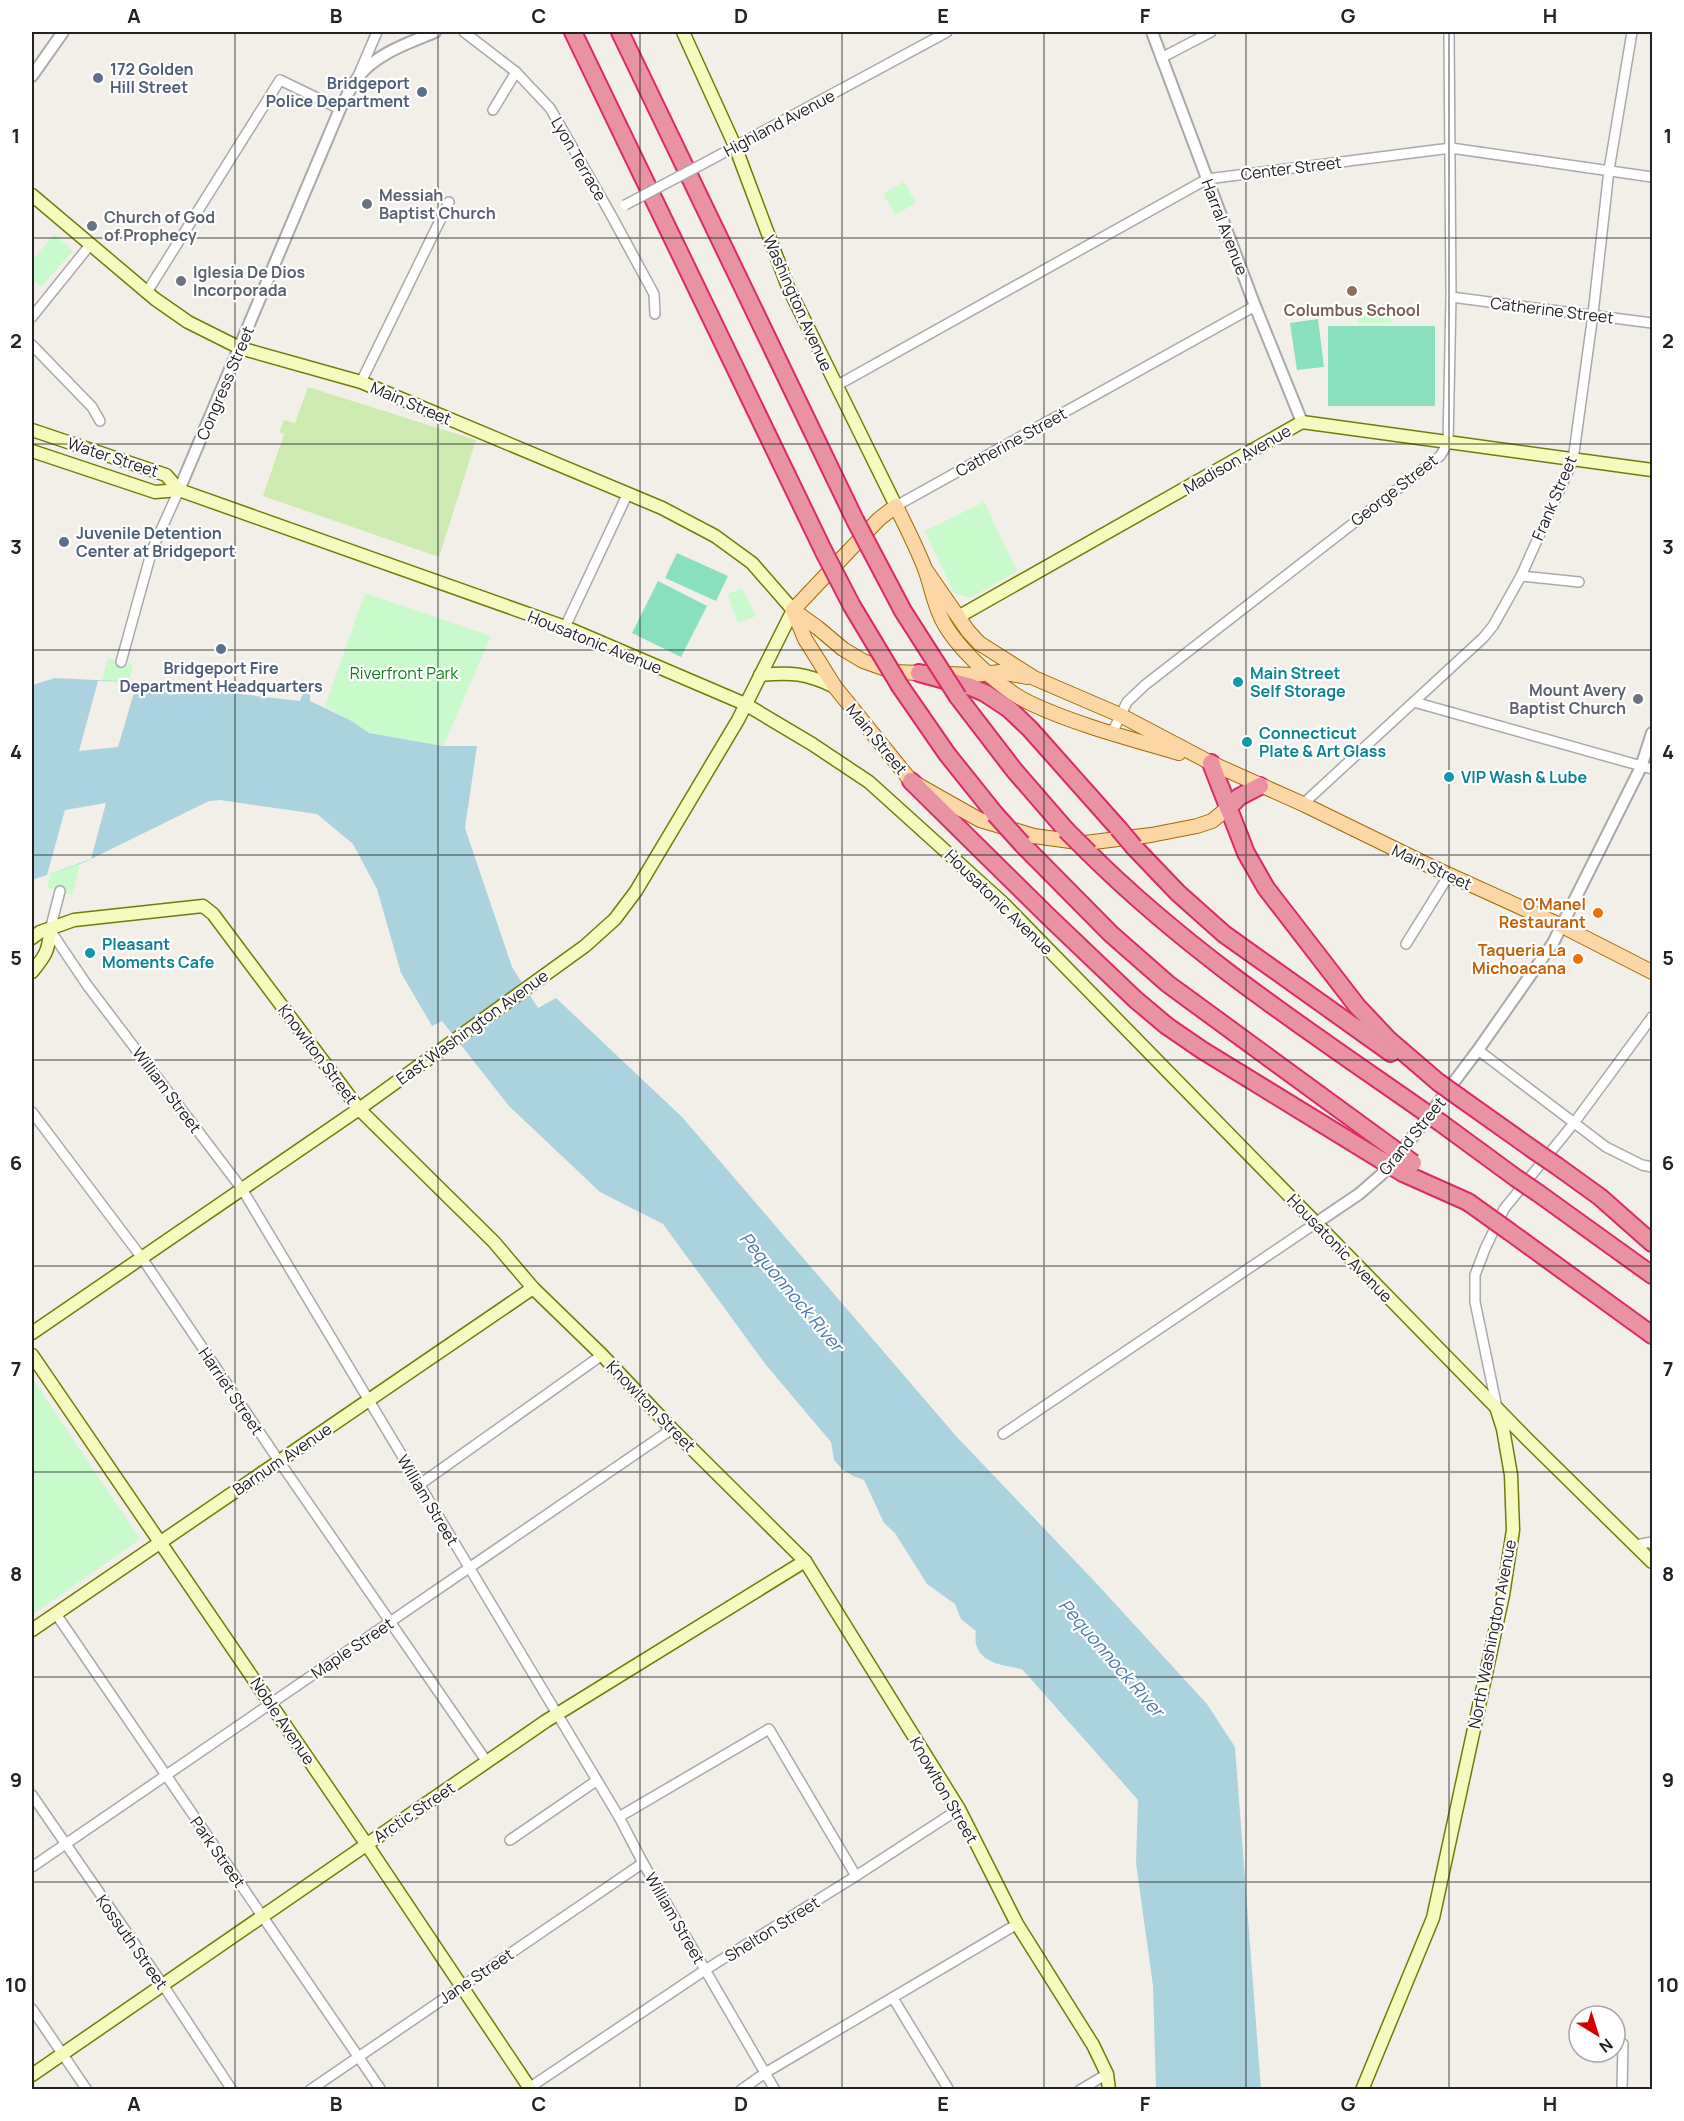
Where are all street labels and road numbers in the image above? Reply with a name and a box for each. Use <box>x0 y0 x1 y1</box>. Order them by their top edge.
street label: Highland Avenue <box>719 84 839 162</box>
street label: Lyon Terrace <box>546 113 612 205</box>
street label: Center Street <box>1239 151 1343 185</box>
street label: Harral Avenue <box>1197 176 1253 278</box>
street label: Washington Avenue <box>758 231 838 375</box>
street label: Catherine Street <box>1489 292 1615 328</box>
street label: Congress Street <box>191 323 259 443</box>
street label: Main Street <box>367 376 455 430</box>
street label: Catherine Street <box>951 402 1071 482</box>
street label: Madison Avenue <box>1179 419 1295 499</box>
street label: Water Street <box>65 432 161 482</box>
street label: George Street <box>1346 449 1442 531</box>
street label: Frank Street <box>1526 452 1582 544</box>
street label: Housatonic Avenue <box>525 605 665 679</box>
street label: Main Street <box>841 699 913 779</box>
street label: Main Street <box>1388 839 1476 895</box>
street label: Housatonic Avenue <box>940 844 1058 960</box>
street label: East Washington Avenue <box>392 964 552 1090</box>
street label: Knowlton Street <box>273 1000 363 1108</box>
street label: William Street <box>127 1043 207 1137</box>
street label: Grand Street <box>1374 1092 1450 1180</box>
street label: Housatonic Avenue <box>1282 1189 1398 1307</box>
street label: Harriet Street <box>194 1343 268 1439</box>
street label: Knowlton Street <box>602 1355 700 1457</box>
street label: Barnum Avenue <box>228 1418 336 1500</box>
street label: William Street <box>392 1451 464 1549</box>
street label: North Washington Avenue <box>1463 1538 1521 1730</box>
street label: Maple Street <box>306 1612 398 1684</box>
street label: Noble Avenue <box>246 1673 320 1769</box>
street label: Knowlton Street <box>905 1733 983 1847</box>
street label: Arctic Street <box>369 1777 459 1847</box>
street label: Park Street <box>185 1812 251 1892</box>
street label: William Street <box>640 1868 710 1968</box>
street label: Kossuth Street <box>91 1890 173 1994</box>
street label: Shelton Street <box>721 1891 823 1967</box>
street label: Jane Street <box>434 1943 518 2009</box>

